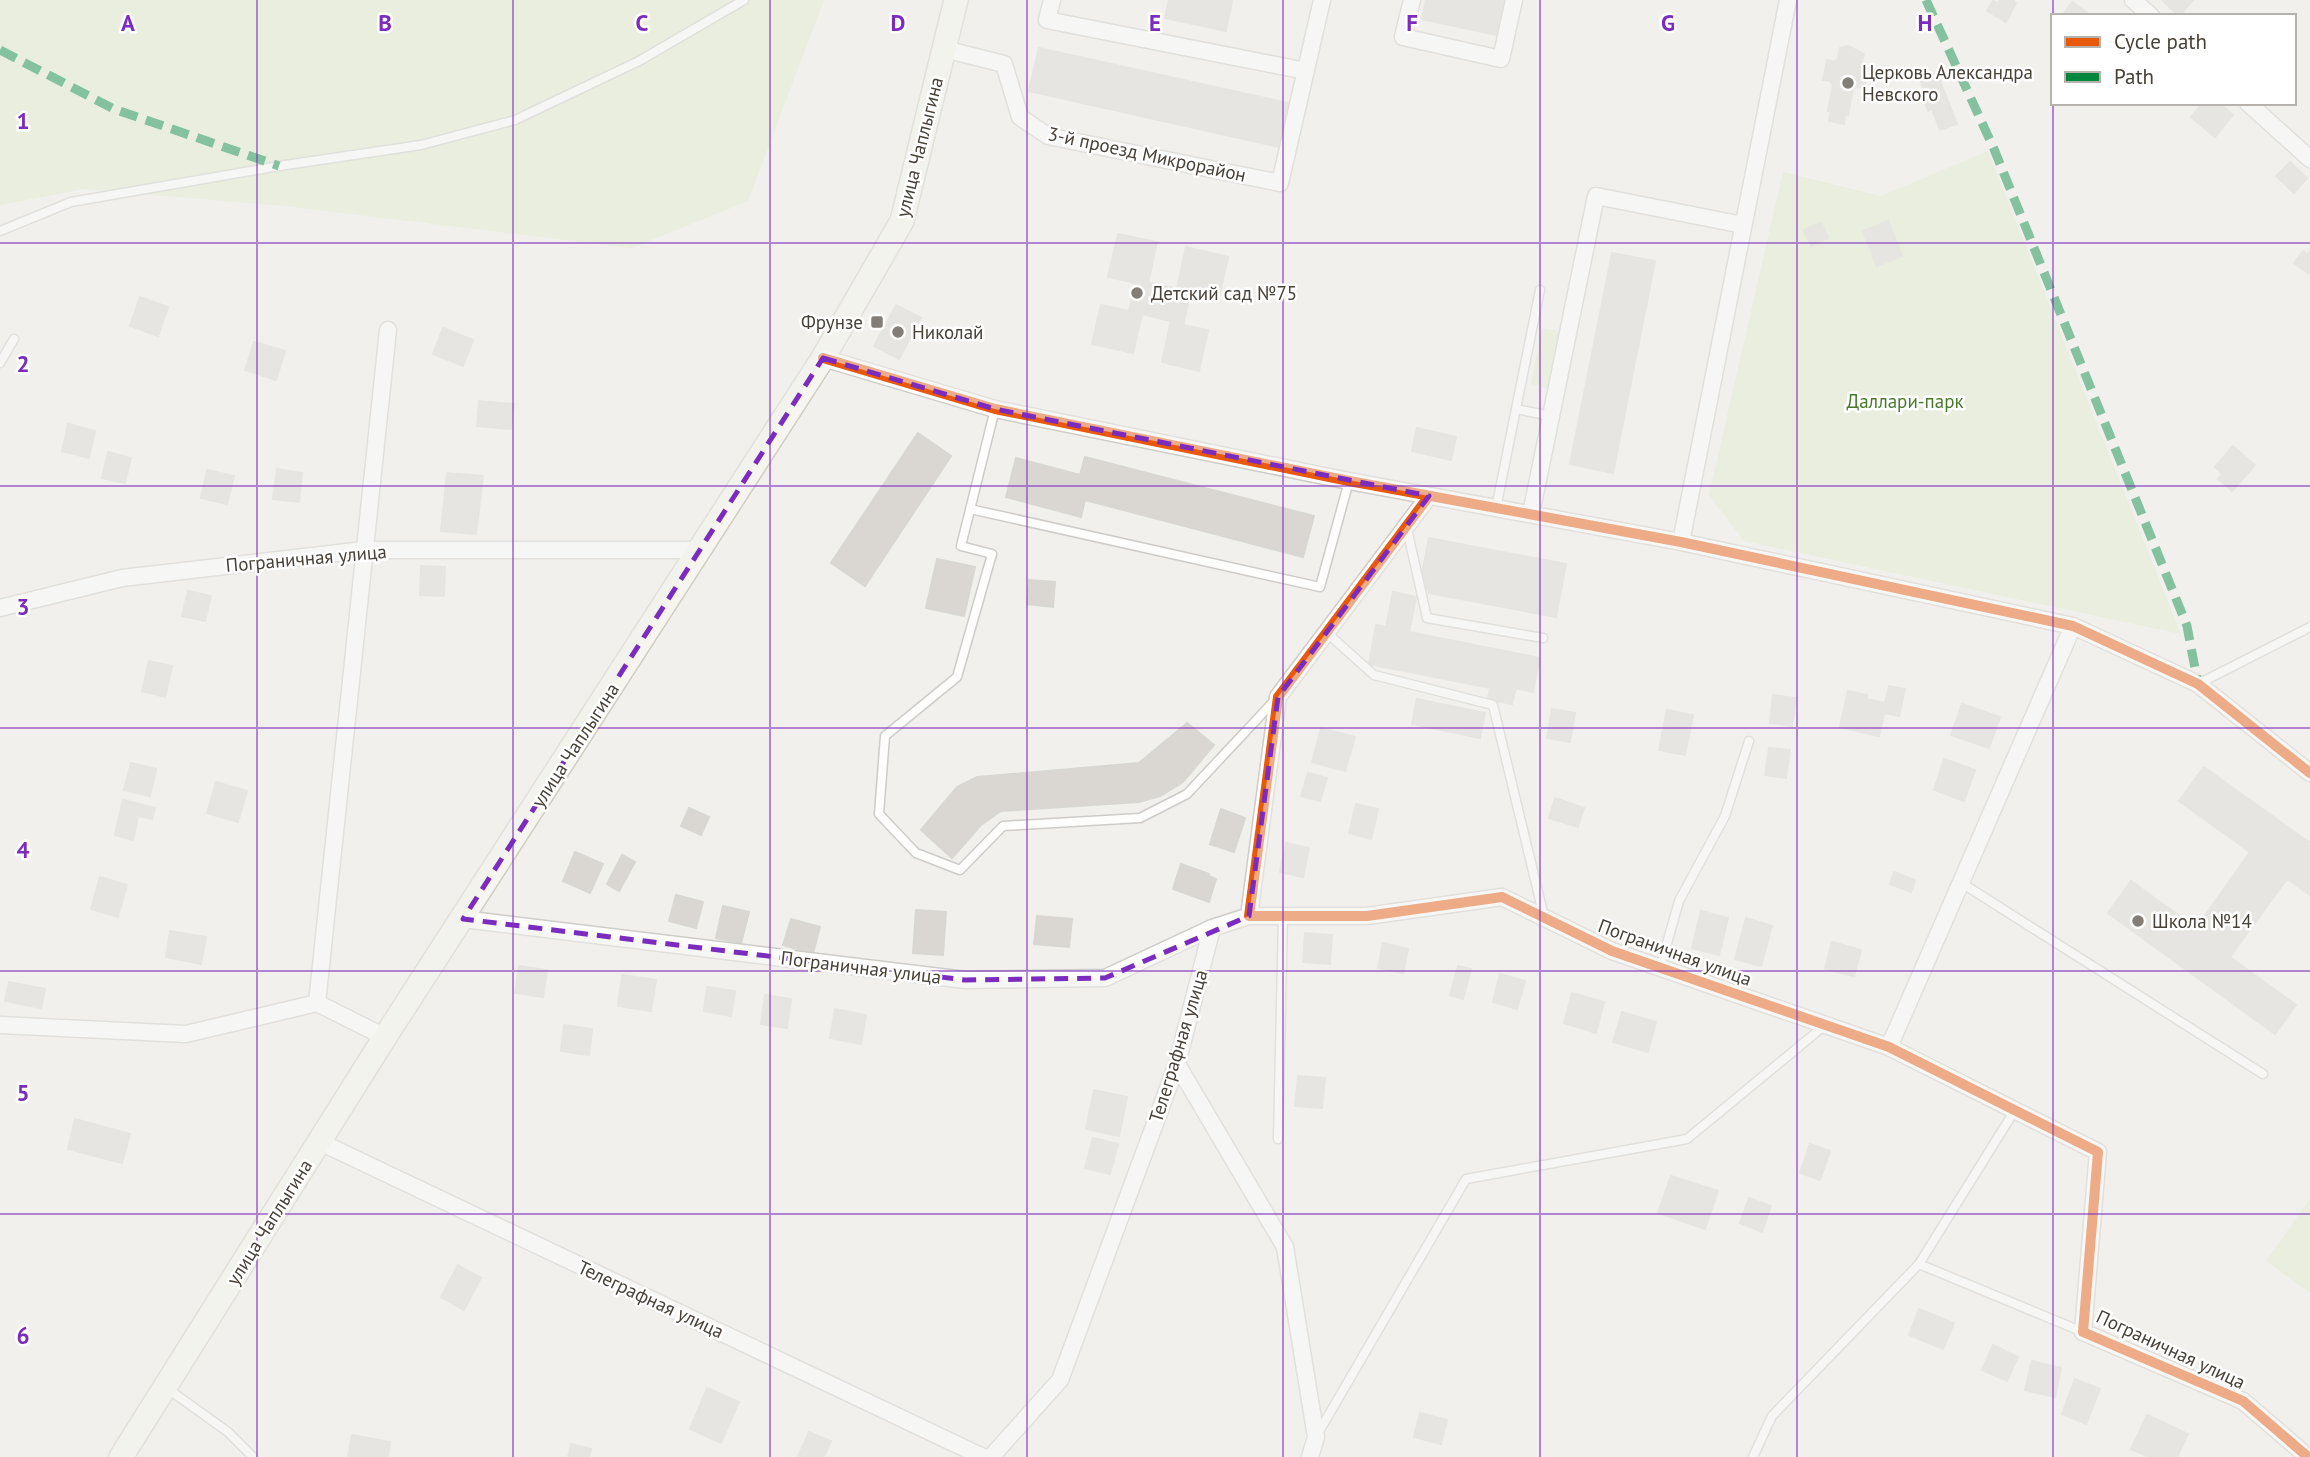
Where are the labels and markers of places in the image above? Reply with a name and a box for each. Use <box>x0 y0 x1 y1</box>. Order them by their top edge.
place label: Церковь Александра Невского <box>1862 60 2033 106</box>
marker: Церковь Александра Невского <box>1840 75 1856 91</box>
place label: Детский сад №75 <box>1151 281 1297 305</box>
marker: Детский сад №75 <box>1129 285 1145 301</box>
place label: Фрунзе <box>801 310 863 334</box>
marker: Фрунзе <box>869 314 885 330</box>
place label: Николай <box>912 320 983 344</box>
marker: Николай <box>890 324 906 340</box>
place label: Школа №14 <box>2152 909 2252 933</box>
marker: Школа №14 <box>2130 913 2146 929</box>

